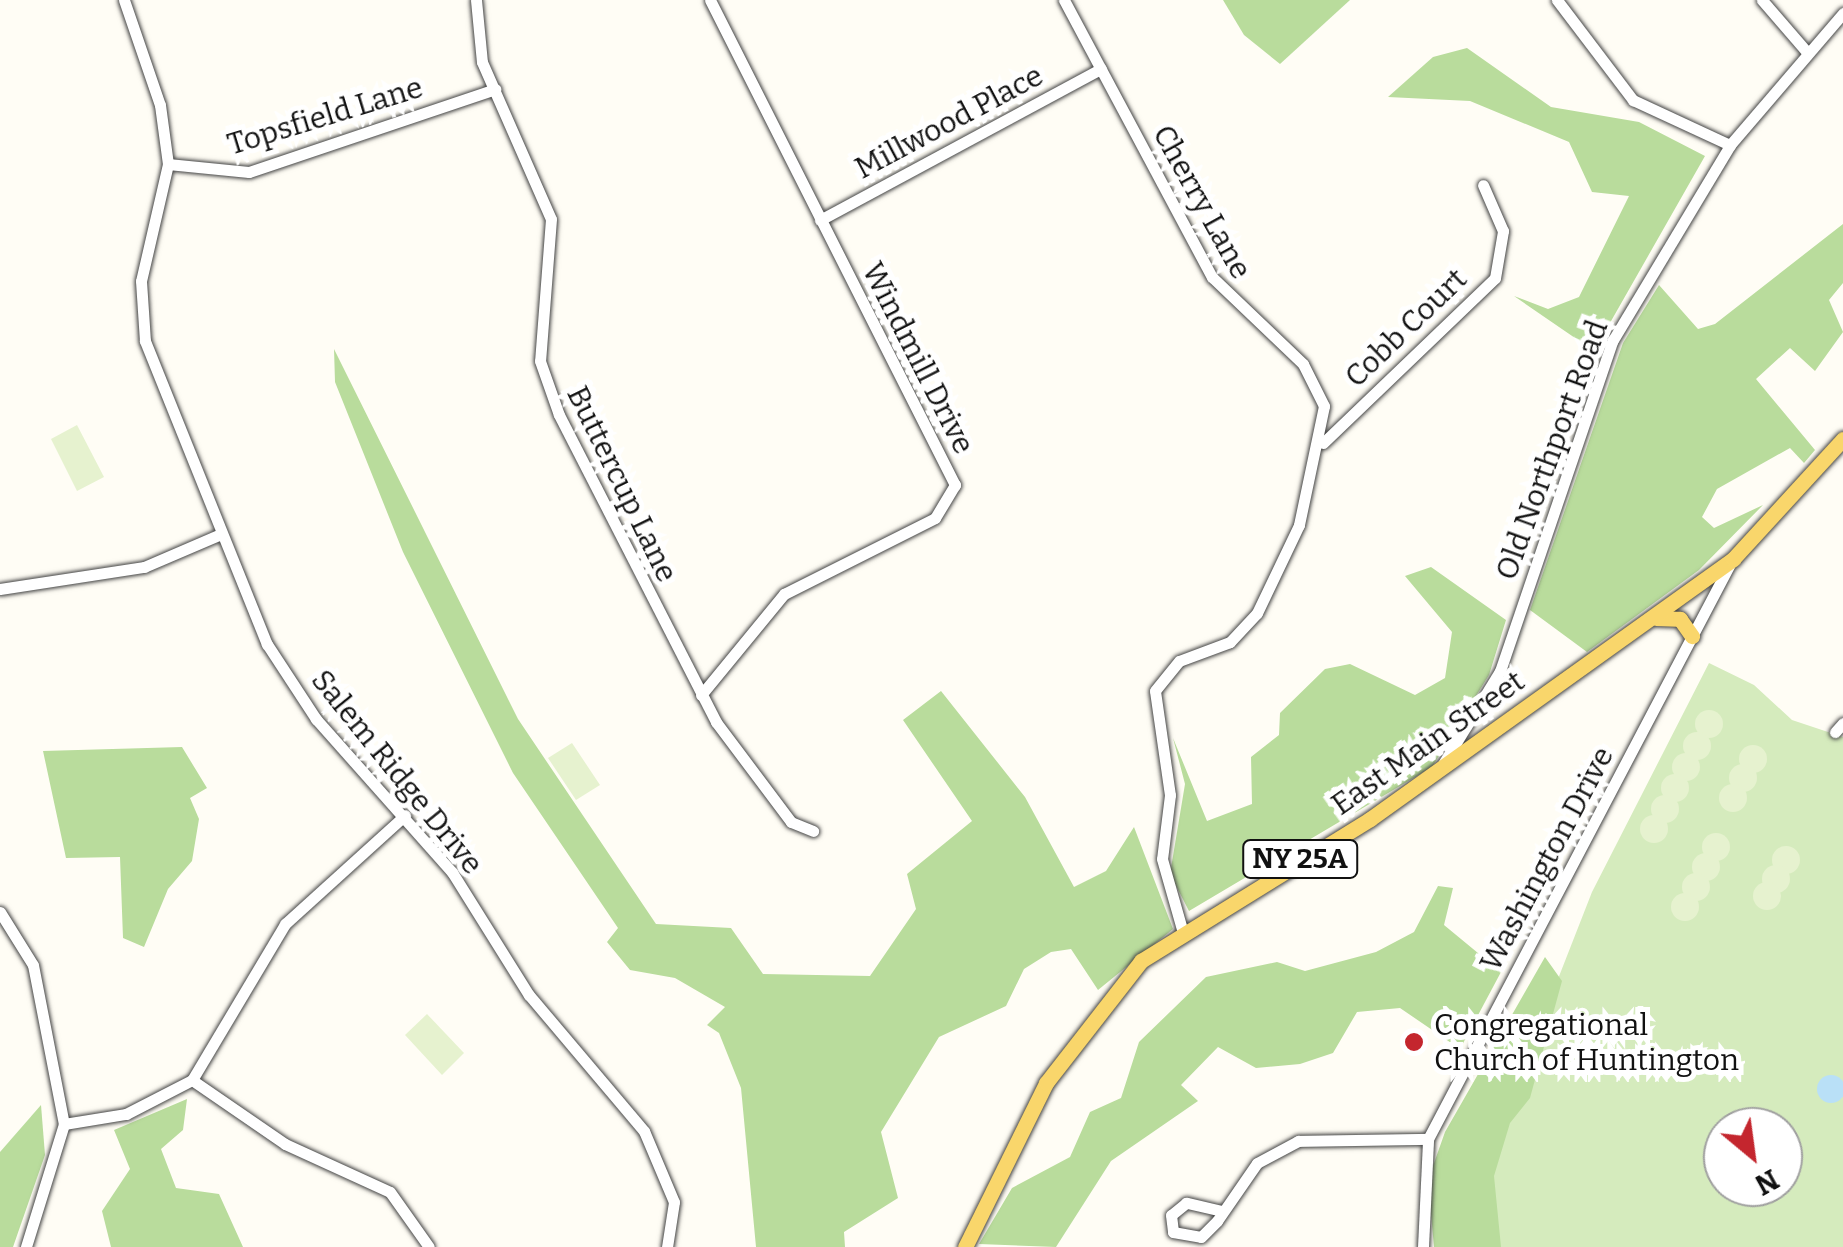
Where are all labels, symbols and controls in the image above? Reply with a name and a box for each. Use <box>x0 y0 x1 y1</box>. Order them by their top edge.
street label: Millwood Place <box>849 57 1049 187</box>
street label: Topsfield Lane <box>223 69 427 163</box>
street label: Cherry Lane <box>1145 119 1259 285</box>
street label: Windmill Drive <box>854 256 982 460</box>
street label: Cobb Court <box>1338 261 1474 395</box>
street label: Old Northport Road <box>1488 315 1616 585</box>
street label: Buttercup Lane <box>559 380 685 588</box>
street label: Salem Ridge Drive <box>304 663 490 881</box>
street label: East Main Street <box>1325 663 1531 823</box>
street label: Washington Drive <box>1473 741 1621 977</box>
road number: NY 25A <box>1240 836 1360 882</box>
place label: Congregational Church of Huntington <box>1434 1007 1739 1078</box>
marker: Congregational Church of Huntington <box>1403 1031 1425 1053</box>
north arrow <box>1703 1107 1803 1207</box>
text: N <box>1749 1162 1784 1202</box>

